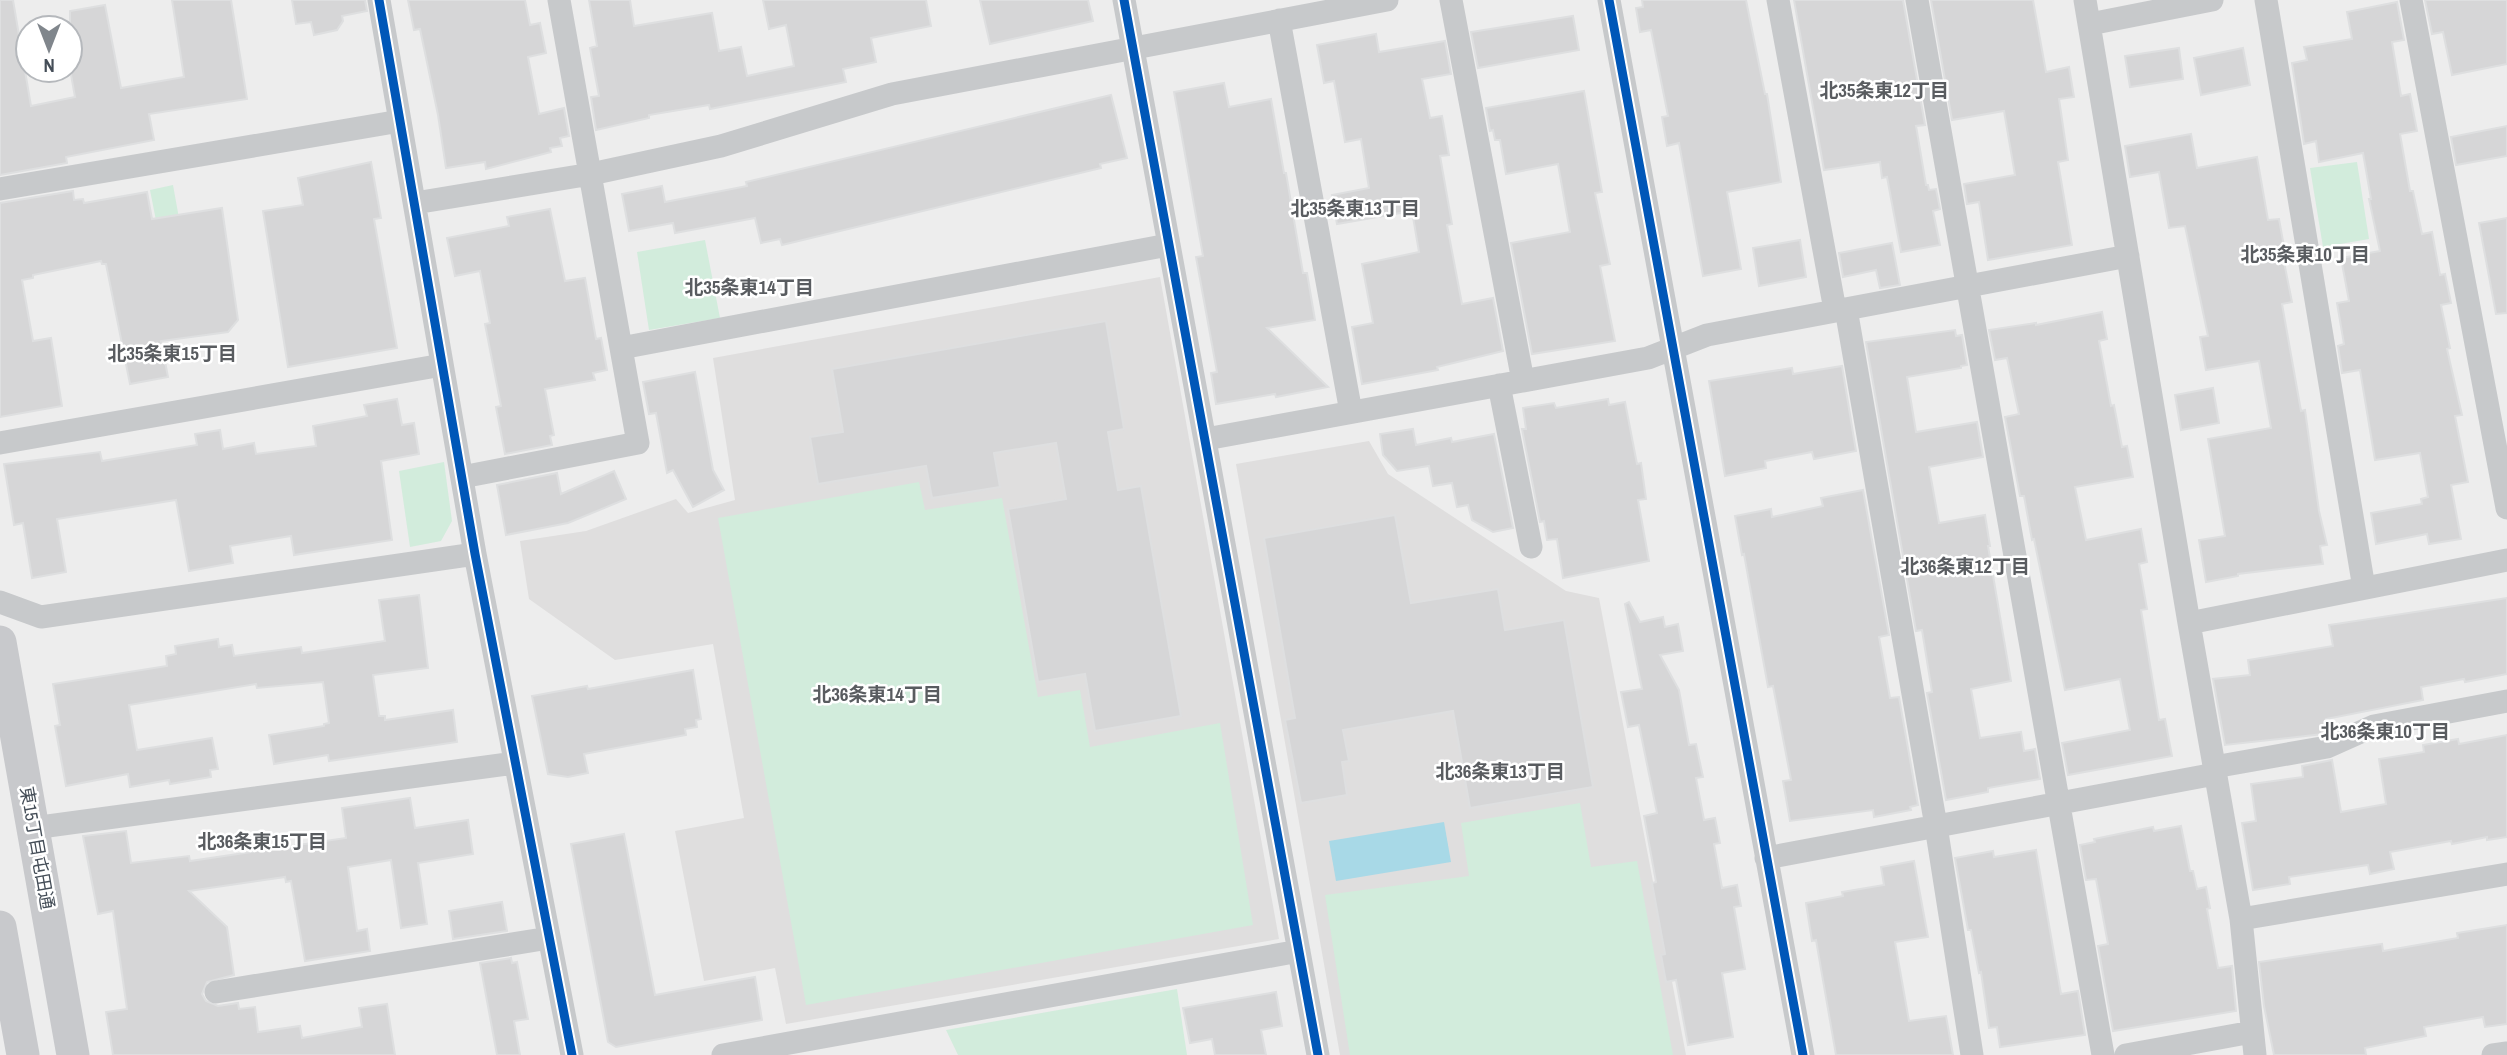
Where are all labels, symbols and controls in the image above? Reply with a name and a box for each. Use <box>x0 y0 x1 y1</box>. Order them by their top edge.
north arrow <box>14 14 84 84</box>
text: N <box>43 53 55 79</box>
district label: 北35条東12丁目 <box>1819 77 1949 103</box>
district label: 北35条東13丁目 <box>1290 195 1420 221</box>
district label: 北35条東10丁目 <box>2240 241 2370 267</box>
district label: 北35条東14丁目 <box>684 274 814 300</box>
district label: 北35条東15丁目 <box>107 340 237 366</box>
district label: 北36条東12丁目 <box>1900 553 2030 579</box>
district label: 北36条東14丁目 <box>812 681 942 707</box>
district label: 北36条東10丁目 <box>2320 718 2450 744</box>
district label: 北36条東13丁目 <box>1435 758 1565 784</box>
street label: 東15丁目屯田通 <box>14 784 61 911</box>
district label: 北36条東15丁目 <box>197 828 327 854</box>

